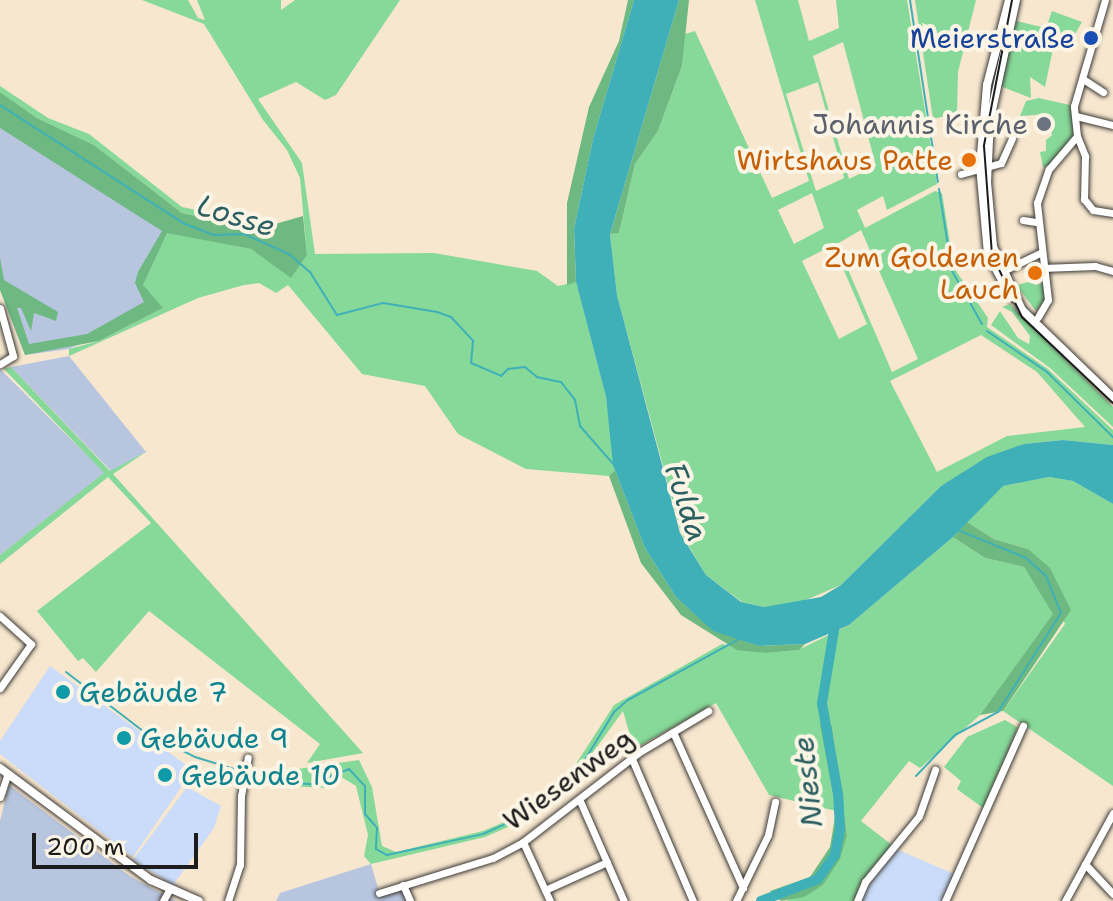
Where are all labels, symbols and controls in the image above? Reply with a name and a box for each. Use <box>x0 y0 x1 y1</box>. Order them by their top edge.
place label: Meierstraße <box>910 21 1075 55</box>
marker: Meierstraße <box>1082 29 1100 47</box>
place label: Johannis Kirche <box>812 107 1028 141</box>
marker: Johannis Kirche <box>1035 115 1053 133</box>
place label: Wirtshaus Patte <box>737 143 953 177</box>
marker: Wirtshaus Patte <box>960 151 978 169</box>
water label: Losse <box>193 187 279 245</box>
place label: Zum Goldenen Lauch <box>825 240 1019 306</box>
marker: Zum Goldenen Lauch <box>1026 264 1044 282</box>
water label: Fulda <box>656 458 716 546</box>
place label: Gebäude 7 <box>79 675 228 709</box>
marker: Gebäude 7 <box>54 683 72 701</box>
place label: Gebäude 9 <box>140 721 289 755</box>
street label: Wiesenweg <box>497 721 639 837</box>
marker: Gebäude 9 <box>115 729 133 747</box>
water label: Nieste <box>785 735 831 829</box>
place label: Gebäude 10 <box>181 758 341 792</box>
marker: Gebäude 10 <box>156 766 174 784</box>
scale bar <box>36 817 202 867</box>
text: 200 m <box>46 831 124 863</box>

